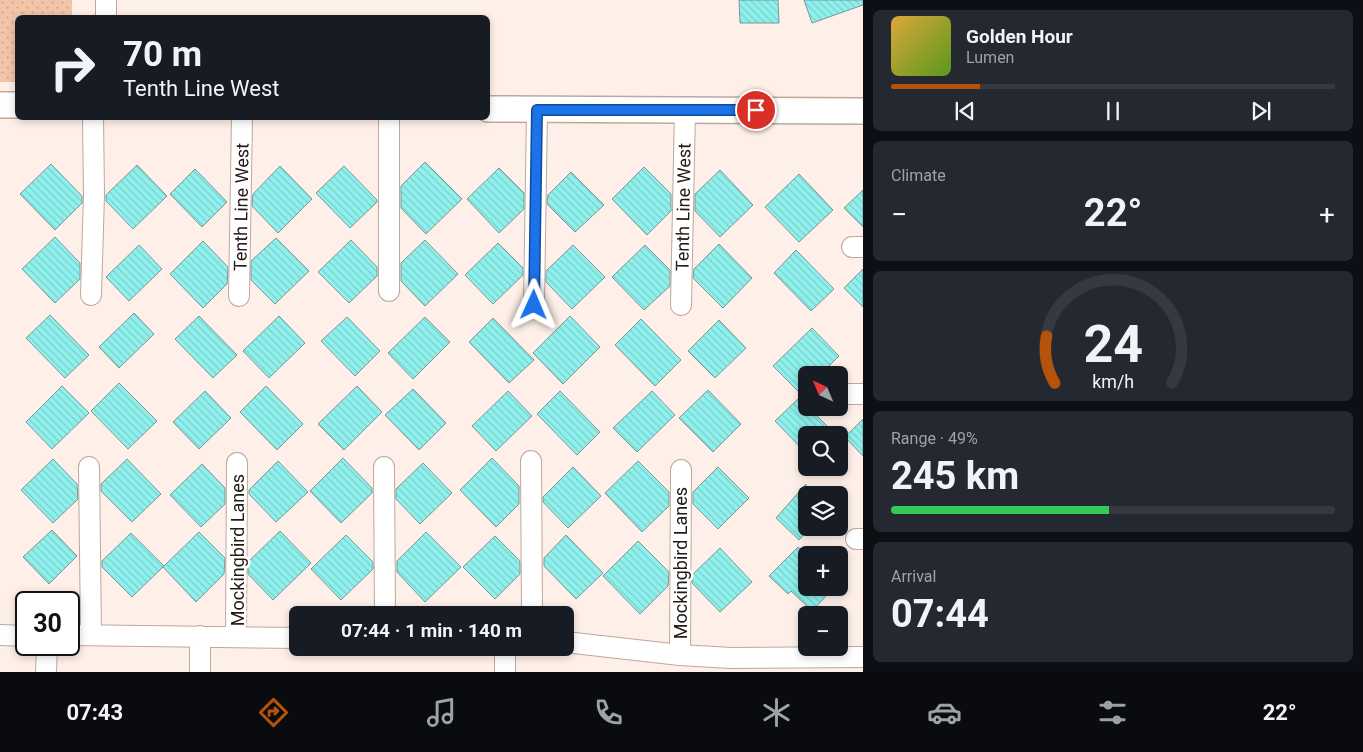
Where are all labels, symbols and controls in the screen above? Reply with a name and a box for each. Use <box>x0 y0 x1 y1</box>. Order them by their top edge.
text: Golden Hour <box>966 25 1073 48</box>
text: 70 m <box>123 34 202 75</box>
icon: right <box>40 35 105 100</box>
text: Lumen <box>966 48 1014 67</box>
text: Tenth Line West <box>123 76 280 101</box>
pin <box>735 89 777 131</box>
icon: arrive <box>742 96 770 124</box>
icon: previous <box>951 97 979 125</box>
icon: pause <box>1099 97 1127 125</box>
icon: next <box>1247 97 1275 125</box>
street label: Tenth Line West <box>229 143 253 271</box>
street label: Tenth Line West <box>671 143 695 271</box>
text: Climate <box>891 166 946 185</box>
text: 22° <box>1084 191 1142 235</box>
text: − <box>891 198 907 231</box>
text: + <box>1319 198 1335 231</box>
position arrow <box>507 278 559 330</box>
text: 24 <box>1083 314 1143 375</box>
north arrow <box>798 366 848 416</box>
map controls <box>798 366 848 656</box>
text: km/h <box>1092 371 1134 392</box>
button: search <box>798 426 848 476</box>
text: Range · 49% <box>891 429 978 448</box>
text: 245 km <box>891 454 1019 498</box>
street label: Mockingbird Lanes <box>227 474 248 626</box>
button: layers <box>798 486 848 536</box>
street label: Mockingbird Lanes <box>670 487 691 639</box>
button: + <box>798 546 848 596</box>
text: Arrival <box>891 567 936 586</box>
speed limit sign: 30 <box>15 591 80 656</box>
text: 07:44 <box>891 592 989 636</box>
button: − <box>798 606 848 656</box>
text: 07:44 · 1 min · 140 m <box>341 619 522 642</box>
icon: directions <box>256 695 291 730</box>
icon: music <box>424 695 459 730</box>
icon: phone <box>591 695 626 730</box>
icon: climate <box>759 695 794 730</box>
icon: car <box>927 695 962 730</box>
icon: filters <box>1095 695 1130 730</box>
text: 07:43 <box>66 700 123 725</box>
text: 22° <box>1263 700 1296 725</box>

